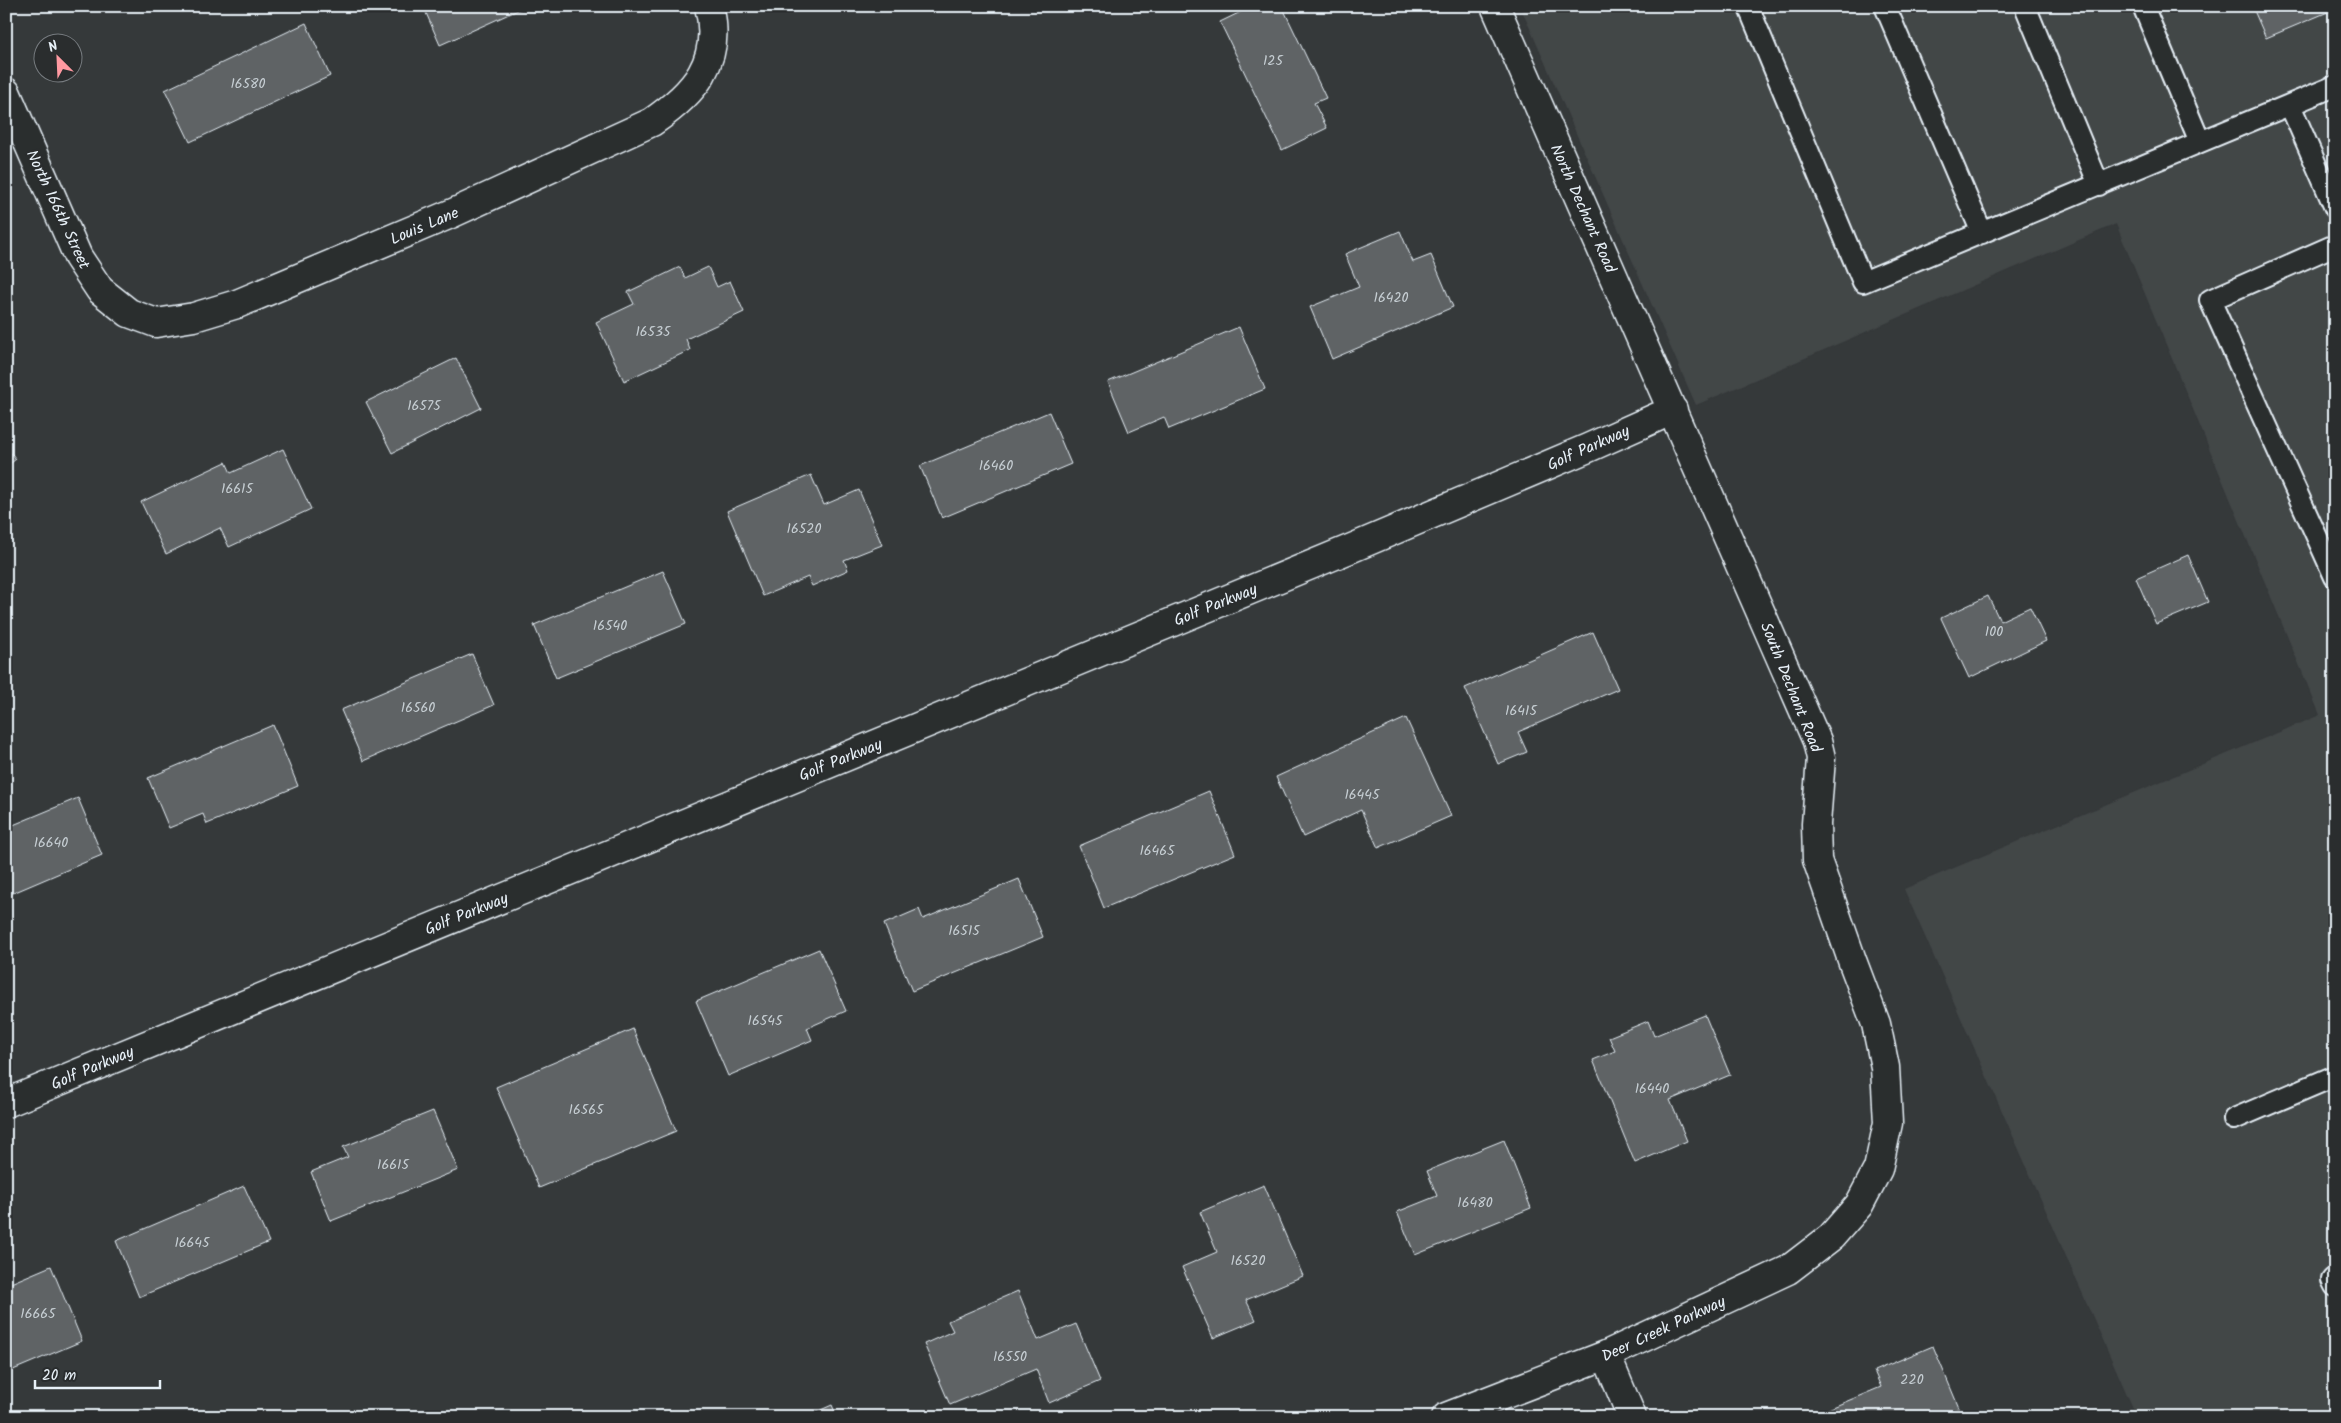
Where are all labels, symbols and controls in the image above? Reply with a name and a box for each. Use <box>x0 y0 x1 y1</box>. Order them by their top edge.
north arrow <box>32 32 82 82</box>
text: N <box>45 35 62 59</box>
house number: 125 <box>1263 50 1284 72</box>
house number: 16580 <box>230 73 266 95</box>
street label: North Dechant Road <box>1543 140 1623 278</box>
street label: North 166th Street <box>19 146 97 274</box>
street label: Louis Lane <box>386 201 463 252</box>
house number: 16420 <box>1373 287 1409 309</box>
house number: 16535 <box>635 321 672 343</box>
house number: 16575 <box>407 395 442 417</box>
street label: Golf Parkway <box>1543 419 1634 478</box>
house number: 16460 <box>979 455 1013 477</box>
house number: 16615 <box>221 478 254 500</box>
house number: 16520 <box>787 518 821 540</box>
street label: Golf Parkway <box>1170 577 1262 633</box>
house number: 16540 <box>593 615 627 637</box>
street label: South Dechant Road <box>1753 619 1829 757</box>
house number: 100 <box>1985 621 2003 643</box>
house number: 16560 <box>401 697 435 719</box>
house number: 16415 <box>1505 700 1538 722</box>
street label: Golf Parkway <box>795 732 887 788</box>
house number: 16445 <box>1344 784 1381 806</box>
house number: 16640 <box>34 832 68 854</box>
house number: 16465 <box>1139 840 1176 862</box>
street label: Golf Parkway <box>421 886 513 942</box>
house number: 16515 <box>948 920 981 942</box>
house number: 16545 <box>748 1010 784 1032</box>
street label: Golf Parkway <box>47 1039 138 1097</box>
house number: 16440 <box>1635 1078 1669 1100</box>
house number: 16565 <box>569 1099 605 1121</box>
house number: 16615 <box>377 1154 410 1176</box>
house number: 16480 <box>1457 1192 1493 1214</box>
house number: 16645 <box>174 1232 211 1254</box>
house number: 16520 <box>1231 1250 1265 1272</box>
street label: Deer Creek Parkway <box>1597 1289 1730 1369</box>
house number: 16665 <box>20 1303 57 1325</box>
house number: 16550 <box>993 1346 1027 1368</box>
scale bar <box>35 1358 160 1390</box>
text: 20 m <box>42 1364 76 1388</box>
house number: 220 <box>1900 1369 1924 1391</box>

